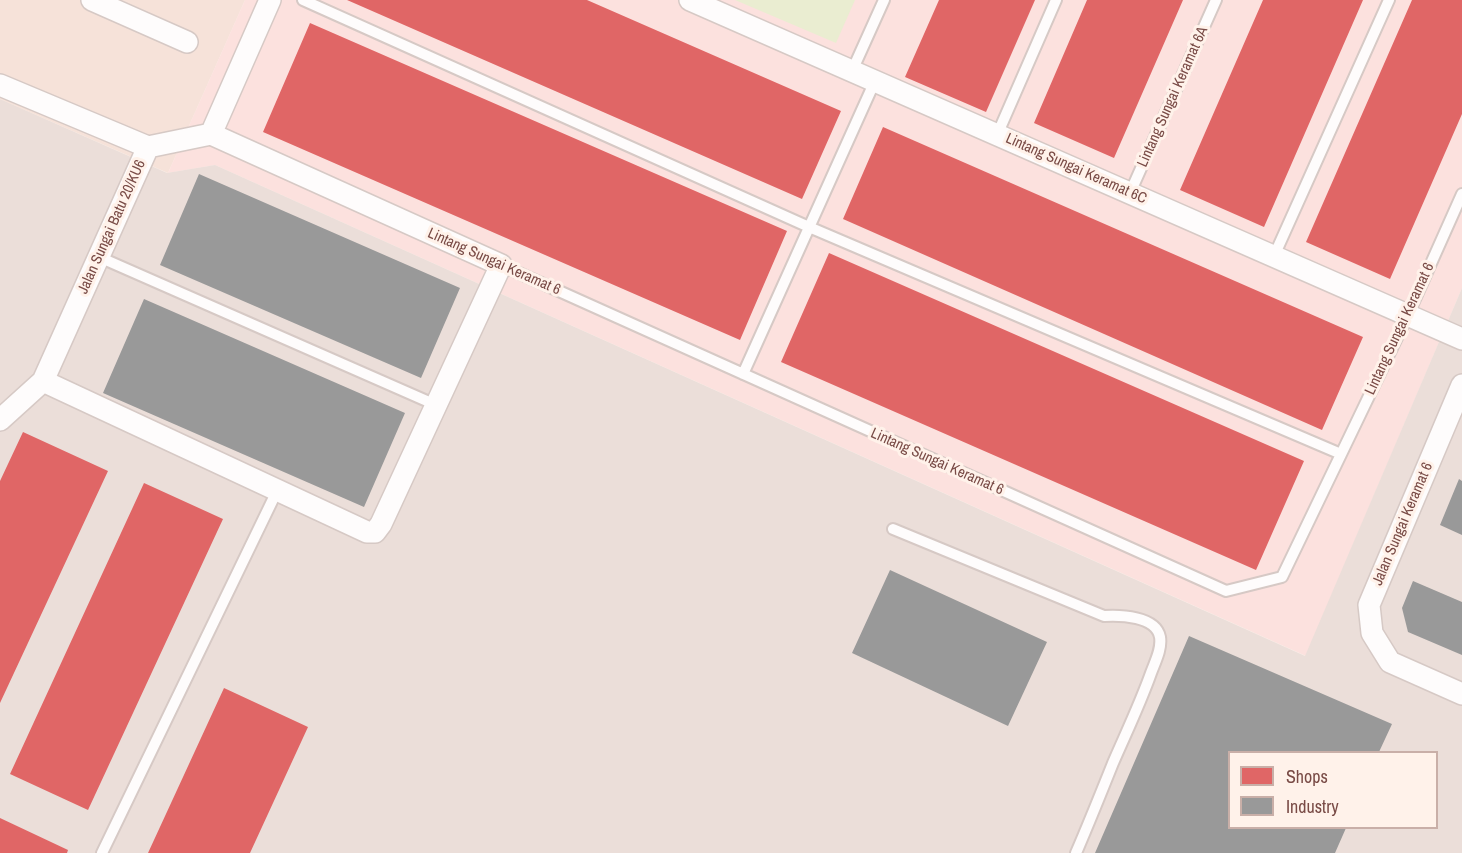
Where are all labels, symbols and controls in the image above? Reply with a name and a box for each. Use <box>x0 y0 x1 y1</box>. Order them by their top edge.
street label: Lintang Sungai Keramat 6A <box>1134 24 1212 170</box>
street label: Lintang Sungai Keramat 6C <box>1003 130 1149 208</box>
street label: Jalan Sungai Batu 20/KU6 <box>74 157 150 297</box>
street label: Lintang Sungai Keramat 6 <box>425 225 563 299</box>
street label: Lintang Sungai Keramat 6 <box>1361 260 1439 398</box>
street label: Lintang Sungai Keramat 6 <box>868 425 1006 499</box>
street label: Jalan Sungai Keramat 6 <box>1369 460 1437 588</box>
legend <box>1228 751 1438 829</box>
text: Shops <box>1286 764 1328 789</box>
text: Industry <box>1286 794 1339 819</box>

